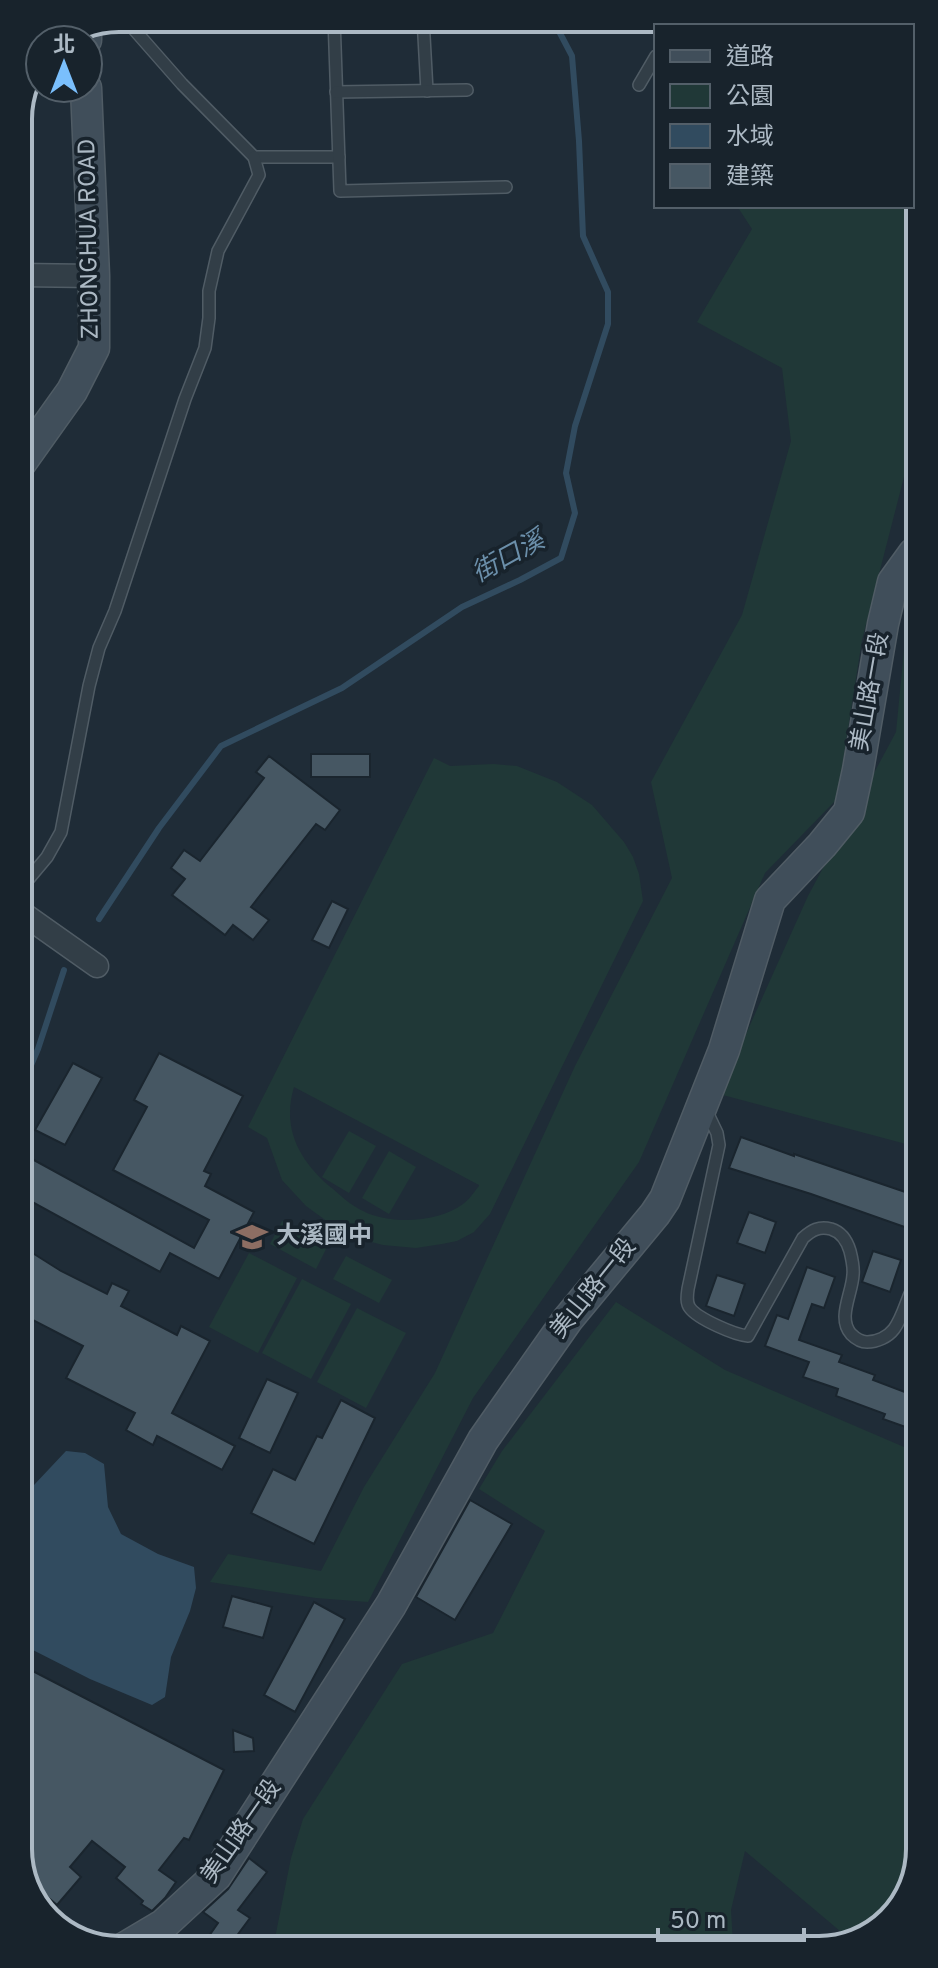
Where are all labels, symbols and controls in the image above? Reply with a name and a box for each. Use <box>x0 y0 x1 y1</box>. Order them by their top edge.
north arrow <box>24 24 104 104</box>
legend <box>654 24 914 208</box>
text: 北 <box>53 33 75 60</box>
text: 道路 <box>726 43 774 73</box>
text: 公園 <box>726 83 774 113</box>
text: 水域 <box>726 123 774 153</box>
street label: ZHONGHUA ROAD <box>73 138 107 340</box>
text: 建築 <box>726 163 774 193</box>
water label: 街口溪 <box>467 523 555 591</box>
street label: 美山路一段 <box>846 630 896 754</box>
school or university icon: 大溪國中 <box>235 1220 269 1254</box>
place label: 大溪國中 <box>276 1222 372 1252</box>
street label: 美山路一段 <box>545 1233 643 1345</box>
street label: 美山路一段 <box>195 1774 289 1890</box>
scale bar <box>658 1892 804 1942</box>
text: 50 m <box>670 1907 726 1937</box>

